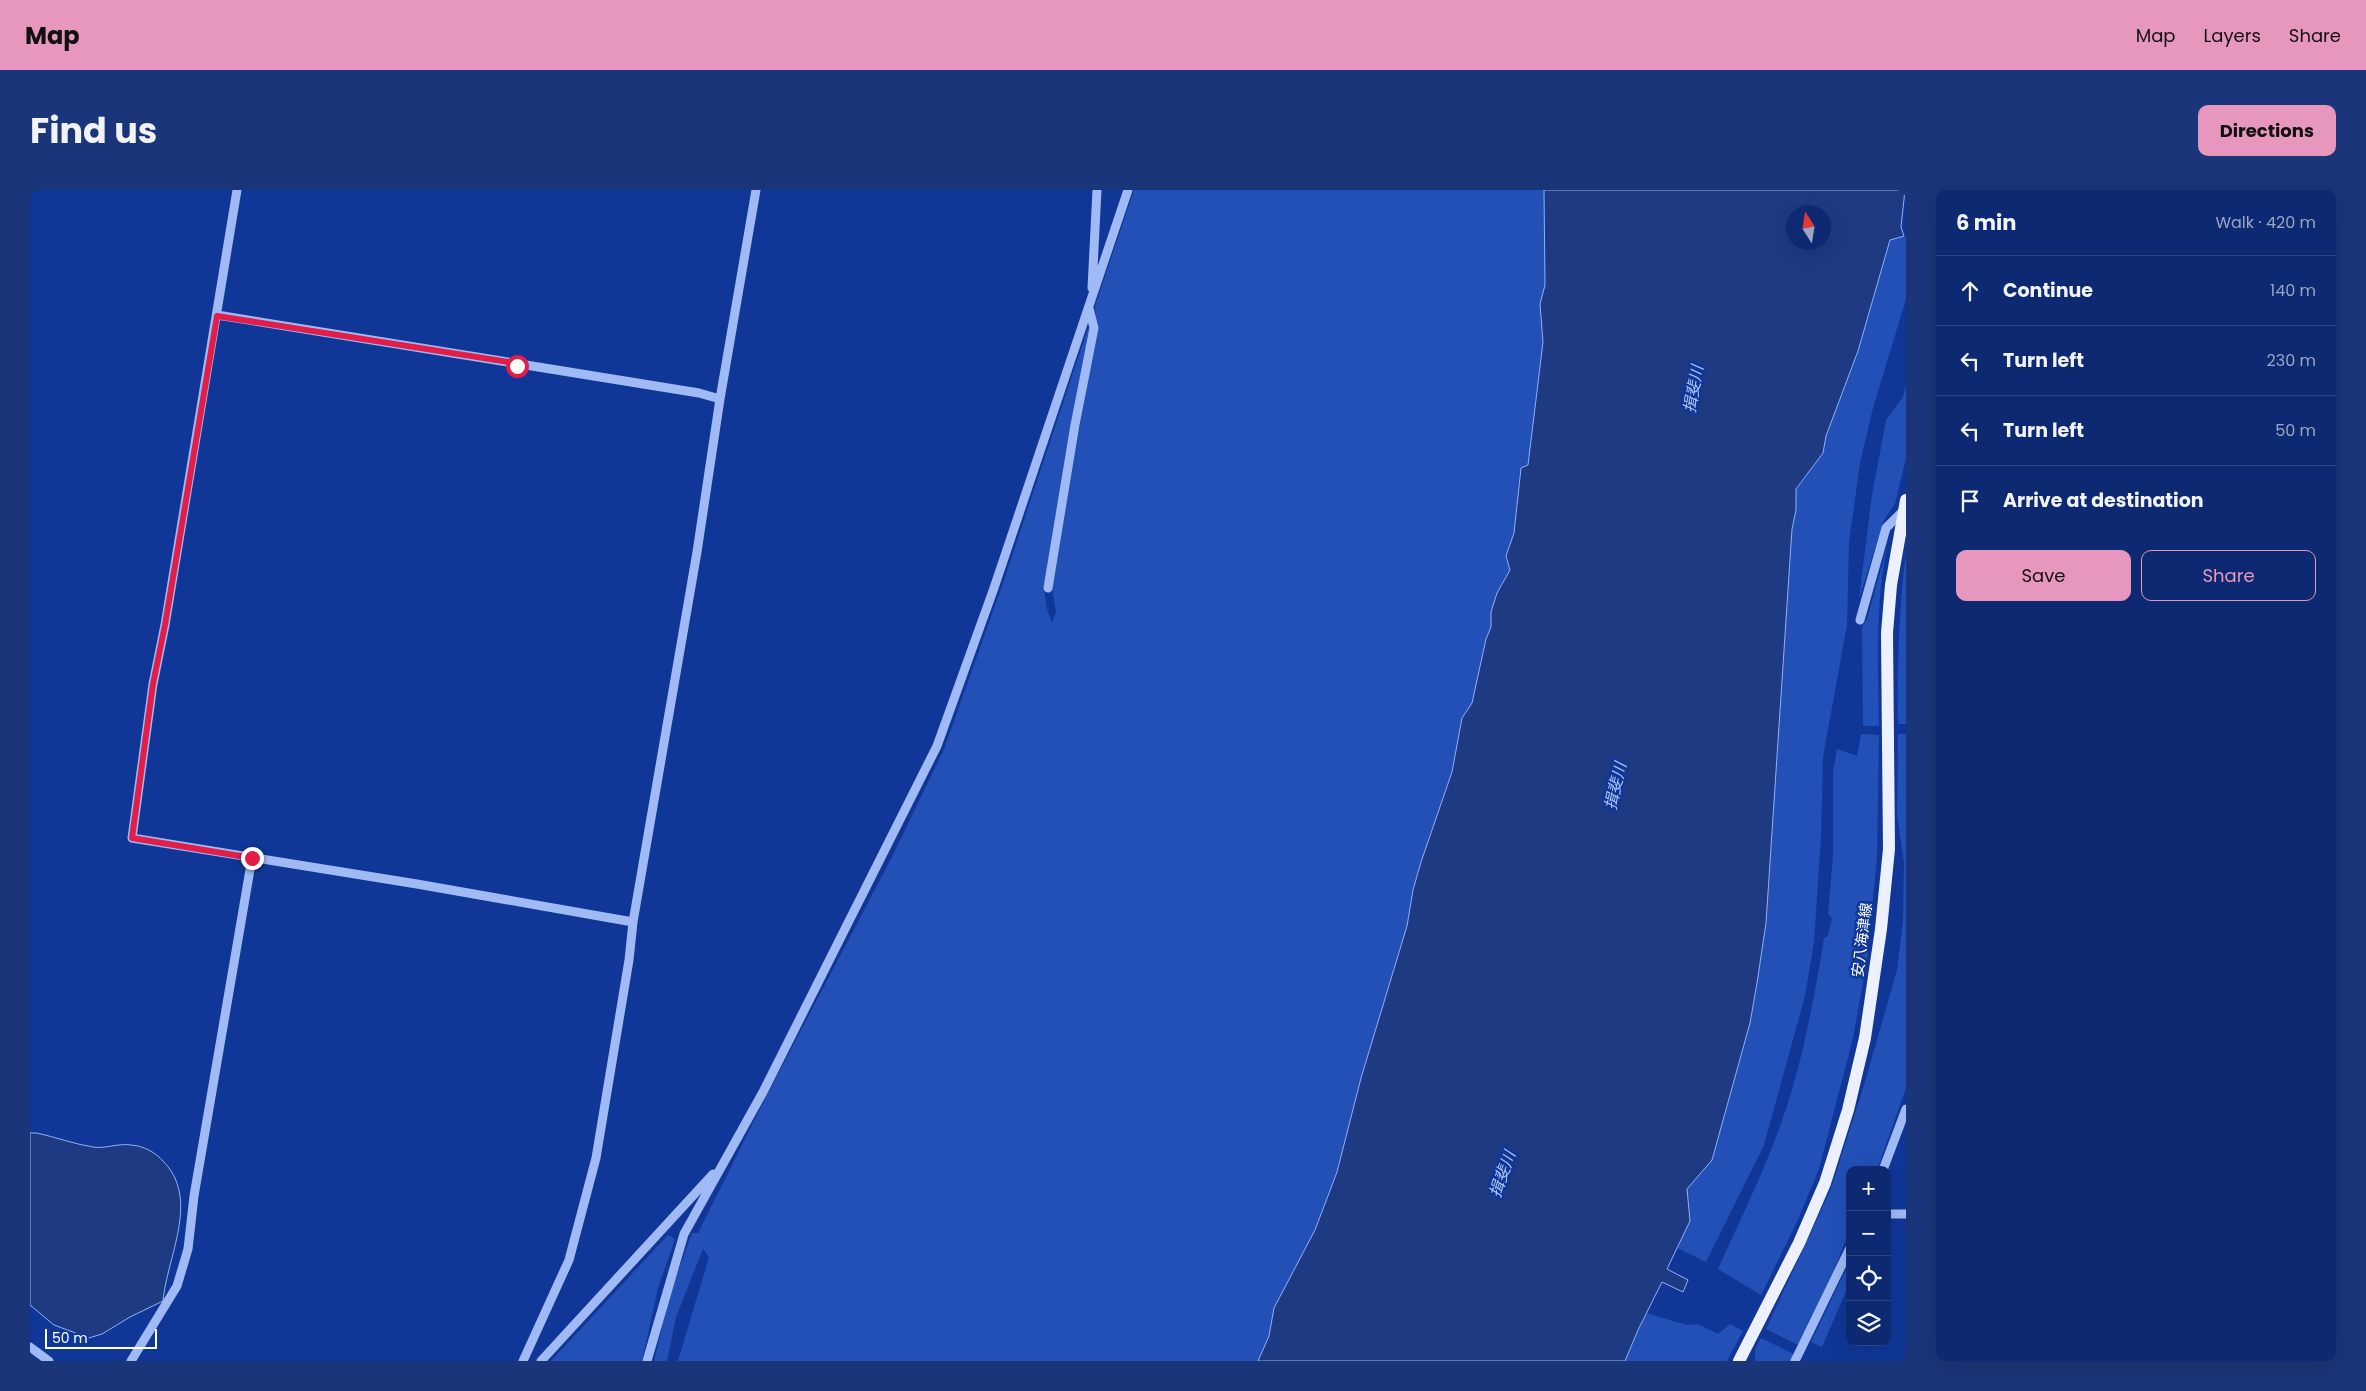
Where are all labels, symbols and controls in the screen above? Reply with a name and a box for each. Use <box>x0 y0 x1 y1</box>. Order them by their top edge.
text: Map <box>25 19 80 52</box>
text: Map <box>2136 23 2176 48</box>
text: Layers <box>2204 23 2261 48</box>
text: Share <box>2289 23 2341 48</box>
button: Directions <box>2198 105 2336 156</box>
text: Find us <box>30 106 157 155</box>
north arrow <box>1786 205 1831 250</box>
text: 6 min <box>1956 208 2016 237</box>
text: Walk · 420 m <box>2215 211 2316 234</box>
icon: ahead <box>1956 277 1984 305</box>
text: Continue <box>2003 277 2093 304</box>
text: 140 m <box>2270 279 2316 302</box>
icon: left <box>1956 347 1984 375</box>
text: Turn left <box>2003 347 2084 374</box>
text: 230 m <box>2267 349 2316 372</box>
route start <box>506 355 529 378</box>
water label: 揖斐川 <box>1678 361 1709 415</box>
icon: left <box>1956 417 1984 445</box>
text: Turn left <box>2003 417 2084 444</box>
text: 50 m <box>2275 419 2316 442</box>
icon: arrive <box>1956 487 1984 515</box>
text: Arrive at destination <box>2003 487 2204 514</box>
button: Save <box>1956 550 2131 601</box>
button: Share <box>2141 550 2316 601</box>
water label: 揖斐川 <box>1599 758 1633 812</box>
route end <box>241 847 264 870</box>
street label: 安八海津線 <box>1847 901 1876 978</box>
water label: 揖斐川 <box>1484 1146 1522 1201</box>
map controls <box>1846 1166 1891 1346</box>
button: + <box>1846 1166 1891 1211</box>
button: − <box>1846 1211 1891 1256</box>
button: locate <box>1846 1256 1891 1301</box>
button: layers <box>1846 1301 1891 1346</box>
scale bar <box>45 1326 158 1349</box>
text: 50 m <box>52 1328 88 1348</box>

